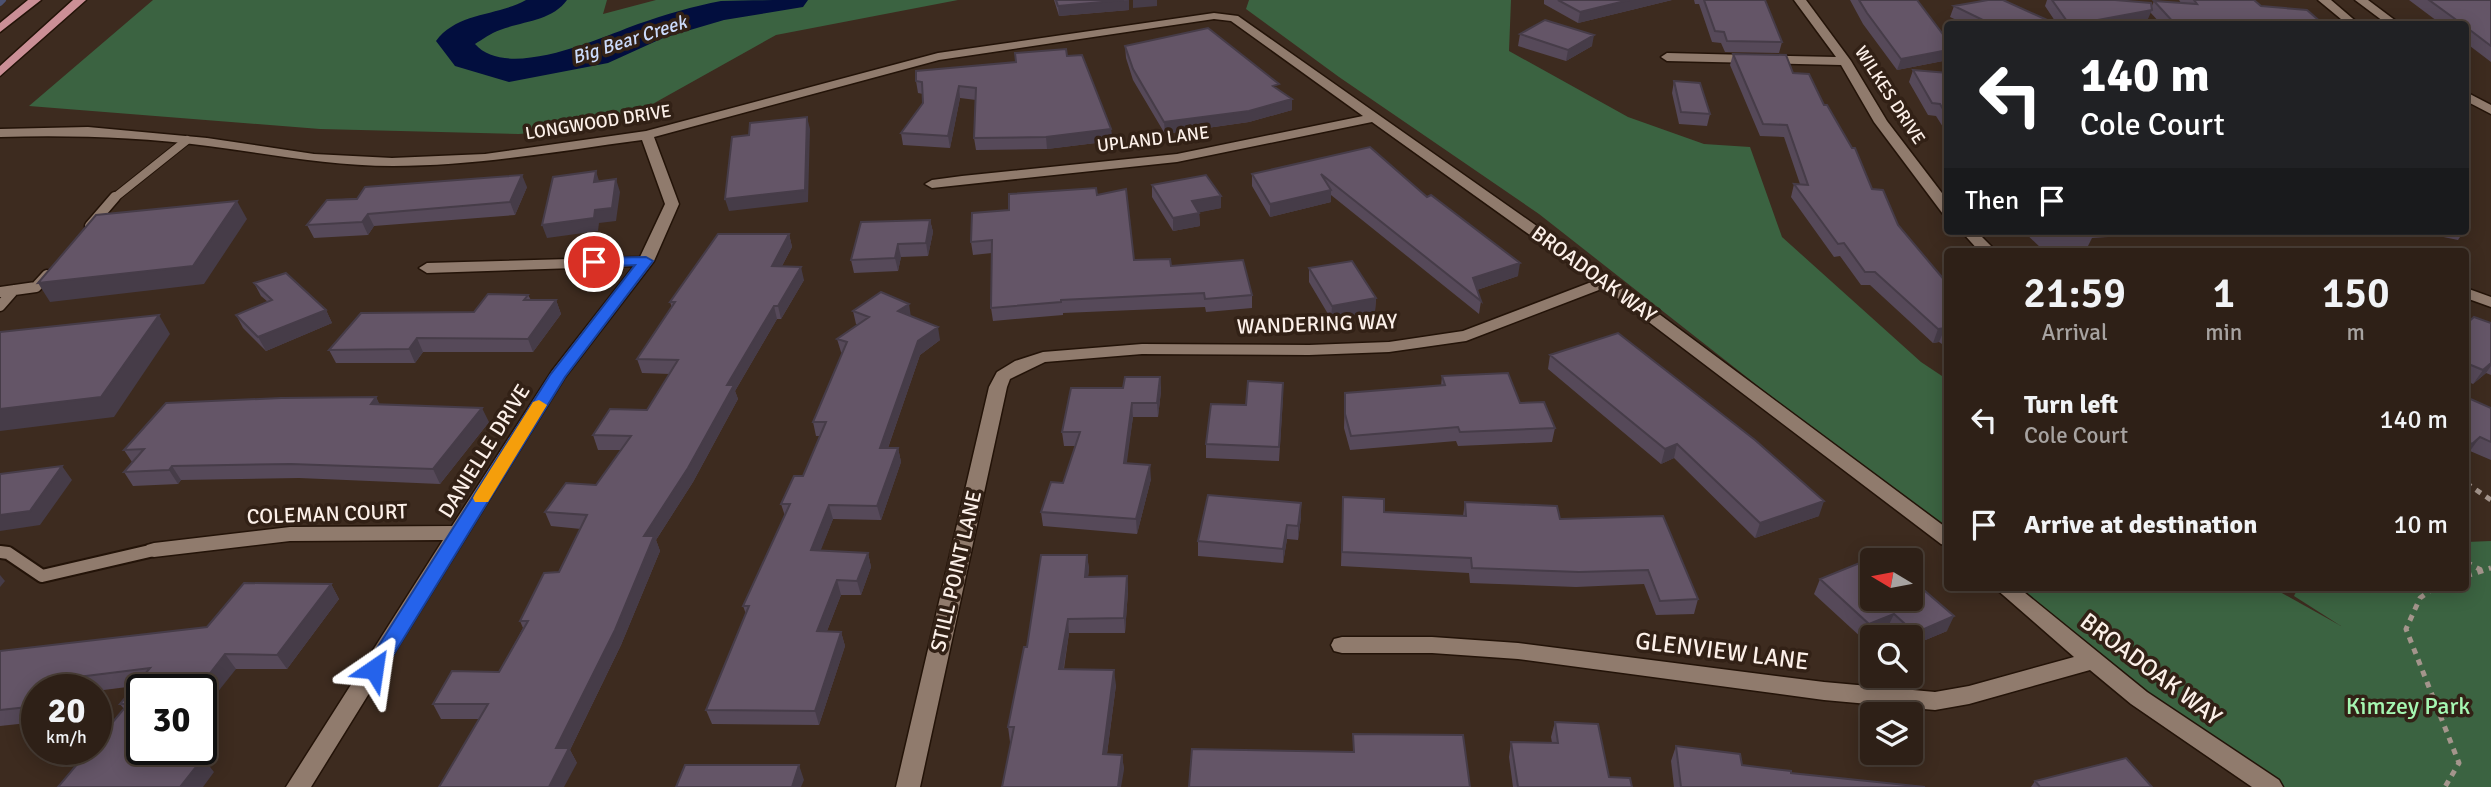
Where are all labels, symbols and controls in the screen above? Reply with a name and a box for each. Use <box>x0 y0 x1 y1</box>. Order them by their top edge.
water label: Big Bear Creek <box>569 10 691 70</box>
street label: WILKES DRIVE <box>1850 42 1930 148</box>
text: 140 m <box>2080 45 2210 105</box>
icon: left <box>1965 49 2056 140</box>
street label: LONGWOOD DRIVE <box>524 100 672 144</box>
text: Cole Court <box>2080 105 2225 144</box>
street label: UPLAND LANE <box>1096 121 1210 157</box>
icon: arrive <box>2033 182 2071 220</box>
text: Then <box>1965 185 2019 217</box>
street label: BROADOAK WAY <box>1526 220 1662 328</box>
pin <box>564 232 624 292</box>
icon: arrive <box>575 243 613 281</box>
text: 21:59 <box>2023 268 2126 319</box>
text: 1 <box>2212 268 2235 319</box>
text: 150 <box>2322 268 2390 319</box>
street label: WANDERING WAY <box>1236 308 1398 340</box>
text: Arrival <box>2041 318 2108 347</box>
text: min <box>2205 318 2242 347</box>
text: m <box>2346 318 2365 347</box>
street label: DANIELLE DRIVE <box>432 379 536 523</box>
text: Turn left <box>2024 389 2118 421</box>
icon: left <box>1965 401 2003 439</box>
text: 140 m <box>2379 404 2448 436</box>
text: Cole Court <box>2024 421 2128 450</box>
street label: STILL POINT LANE <box>925 488 987 654</box>
street label: COLEMAN COURT <box>246 498 408 530</box>
icon: arrive <box>1965 506 2003 544</box>
text: Arrive at destination <box>2024 509 2257 541</box>
text: 10 m <box>2393 509 2448 541</box>
north arrow <box>1860 548 1923 611</box>
map controls <box>1860 548 1923 765</box>
street label: BROADOAK WAY <box>2074 606 2228 732</box>
street label: GLENVIEW LANE <box>1634 625 1810 677</box>
button: search <box>1860 625 1923 688</box>
position arrow <box>337 632 411 706</box>
speed limit sign: 30 <box>126 674 217 765</box>
text: 20 <box>48 689 85 732</box>
park label: Kimzey Park <box>2346 691 2470 721</box>
button: layers <box>1860 702 1923 765</box>
text: km/h <box>46 726 87 748</box>

